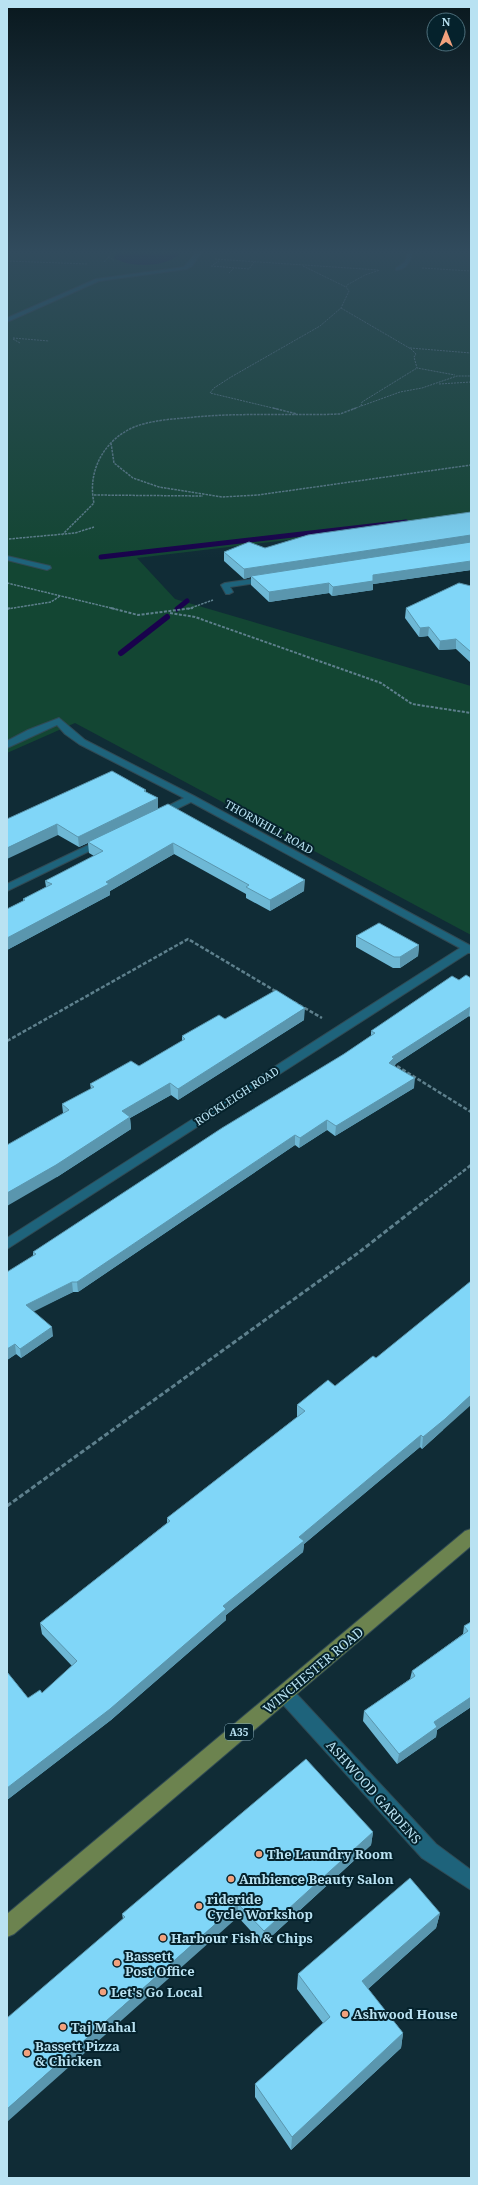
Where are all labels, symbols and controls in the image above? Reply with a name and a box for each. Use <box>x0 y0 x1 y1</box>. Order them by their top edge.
north arrow <box>426 12 466 52</box>
text: N <box>442 14 451 29</box>
street label: THORNHILL ROAD <box>222 796 316 857</box>
street label: ROCKLEIGH ROAD <box>192 1063 282 1128</box>
street label: WINCHESTER ROAD <box>259 1623 367 1717</box>
road number: A35 <box>225 1724 253 1740</box>
street label: ASHWOOD GARDENS <box>323 1736 425 1848</box>
place label: The Laundry Room <box>267 1845 393 1863</box>
marker: The Laundry Room <box>254 1849 264 1859</box>
place label: Ambience Beauty Salon <box>239 1870 394 1888</box>
marker: Ambience Beauty Salon <box>226 1874 236 1884</box>
place label: rideride Cycle Workshop <box>207 1890 313 1923</box>
marker: rideride Cycle Workshop <box>194 1901 204 1911</box>
place label: Harbour Fish & Chips <box>171 1929 313 1947</box>
marker: Harbour Fish & Chips <box>158 1933 168 1943</box>
place label: Bassett Post Office <box>125 1947 195 1980</box>
marker: Bassett Post Office <box>112 1958 122 1968</box>
place label: Let's Go Local <box>111 1983 203 2001</box>
marker: Let's Go Local <box>98 1987 108 1997</box>
place label: Ashwood House <box>353 2005 458 2023</box>
marker: Ashwood House <box>340 2009 350 2019</box>
place label: Taj Mahal <box>71 2018 136 2036</box>
marker: Taj Mahal <box>58 2022 68 2032</box>
place label: Bassett Pizza & Chicken <box>35 2037 120 2070</box>
marker: Bassett Pizza & Chicken <box>22 2048 32 2058</box>

